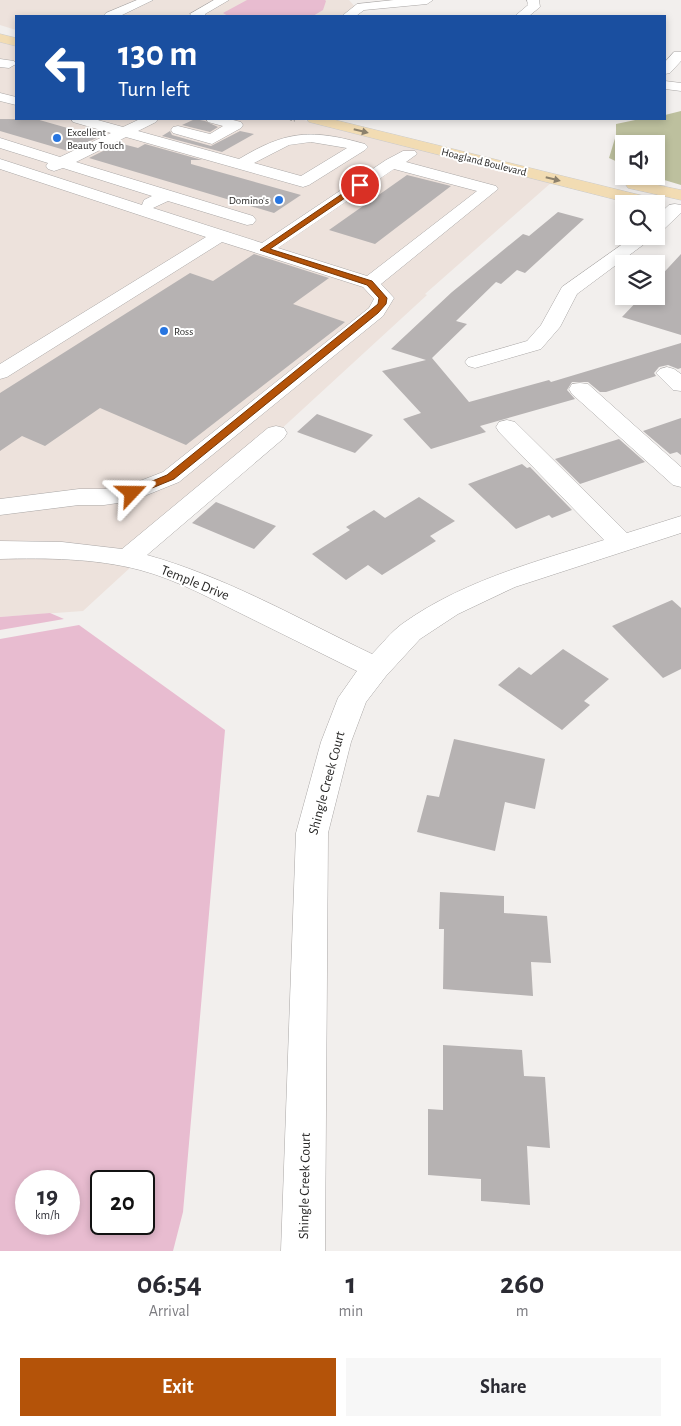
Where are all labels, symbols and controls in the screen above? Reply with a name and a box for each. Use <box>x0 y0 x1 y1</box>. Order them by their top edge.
icon: left <box>35 35 100 100</box>
text: 130 m <box>118 37 197 72</box>
text: Turn left <box>118 78 190 100</box>
place label: Excellent Beauty Touch <box>67 127 124 151</box>
one-way arrow <box>353 127 368 135</box>
marker: Excellent Beauty Touch <box>51 132 63 144</box>
map controls <box>615 135 665 305</box>
button: sound <box>615 135 665 185</box>
street label: Hoagland Boulevard <box>440 146 528 178</box>
pin <box>339 164 381 206</box>
icon: arrive <box>346 171 374 199</box>
one-way arrow <box>545 175 560 183</box>
marker: Domino's <box>273 194 285 206</box>
place label: Domino's <box>229 195 269 206</box>
button: search <box>615 195 665 245</box>
button: layers <box>615 255 665 305</box>
marker: Ross <box>158 325 170 337</box>
place label: Ross <box>174 326 193 337</box>
position arrow <box>105 466 157 518</box>
street label: Temple Drive <box>159 563 231 603</box>
street label: Shingle Creek Court <box>306 729 348 836</box>
street label: Shingle Creek Court <box>297 1132 313 1239</box>
speed limit sign: 20 <box>90 1170 155 1235</box>
text: 19 <box>37 1184 58 1209</box>
text: km/h <box>35 1209 60 1221</box>
text: 06:54 <box>137 1269 202 1299</box>
text: 1 <box>345 1269 356 1299</box>
text: 260 <box>500 1269 544 1299</box>
text: Arrival <box>149 1303 190 1319</box>
text: min <box>338 1303 363 1319</box>
text: m <box>516 1303 529 1319</box>
button: Exit <box>20 1358 336 1416</box>
button: Share <box>346 1358 661 1416</box>

